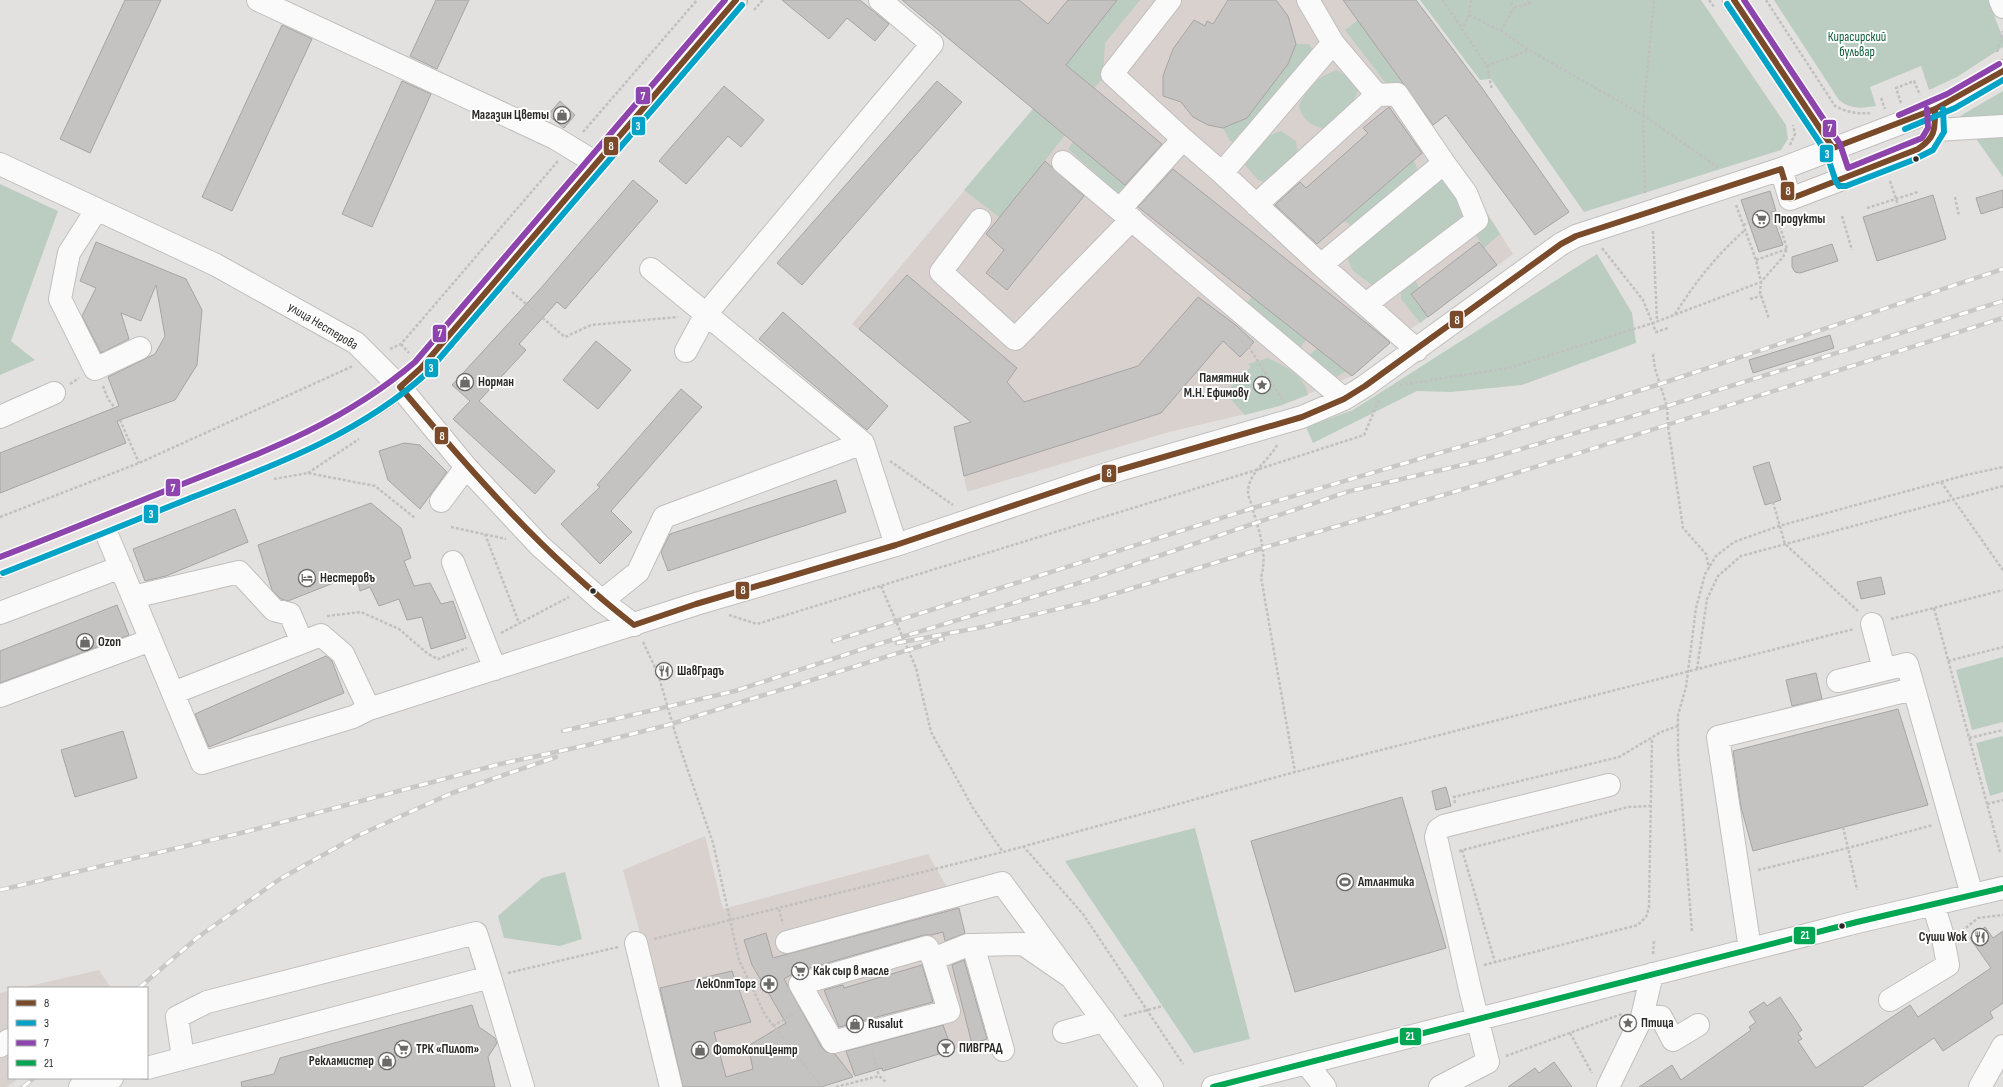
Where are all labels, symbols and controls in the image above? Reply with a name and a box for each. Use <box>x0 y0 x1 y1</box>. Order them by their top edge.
park label: Кирасирский бульвар <box>1828 29 1886 60</box>
line badge: 7 <box>635 86 651 105</box>
text: 7 <box>641 90 646 103</box>
shop icon: Магазин Цветы <box>552 105 572 125</box>
place label: Магазин Цветы <box>472 107 549 123</box>
line badge: 3 <box>631 116 646 136</box>
line badge: 7 <box>1822 119 1837 138</box>
text: 3 <box>636 120 641 133</box>
text: 7 <box>1828 122 1833 135</box>
line badge: 8 <box>603 136 619 156</box>
text: 8 <box>608 140 614 153</box>
line badge: 3 <box>1819 144 1834 163</box>
text: 3 <box>1825 148 1830 161</box>
unlabelled marker <box>1911 154 1921 164</box>
line badge: 8 <box>1780 181 1795 201</box>
text: 8 <box>1785 185 1791 198</box>
supermarket icon: Продукты <box>1751 209 1771 229</box>
place label: Продукты <box>1774 211 1825 227</box>
street label: улица Нестерова <box>285 299 361 353</box>
line badge: 8 <box>1449 310 1464 329</box>
text: 8 <box>1454 314 1460 327</box>
line badge: 7 <box>432 324 447 343</box>
text: 7 <box>438 327 443 340</box>
line badge: 3 <box>424 358 439 378</box>
text: 3 <box>429 362 434 375</box>
place label: Памятник М.Н. Ефимову <box>1184 370 1250 401</box>
shop icon: Норман <box>455 372 475 392</box>
place label: Норман <box>478 374 514 390</box>
place icon: Памятник М.Н. Ефимову <box>1252 375 1272 395</box>
line badge: 8 <box>434 426 449 445</box>
text: 8 <box>439 430 445 443</box>
line badge: 8 <box>1101 464 1117 483</box>
text: 8 <box>1106 467 1112 480</box>
line badge: 7 <box>165 478 181 497</box>
text: 7 <box>171 482 176 495</box>
line badge: 3 <box>143 504 159 524</box>
text: 3 <box>149 508 154 521</box>
hotel icon: Нестеровъ <box>297 568 317 588</box>
place label: Нестеровъ <box>320 570 375 586</box>
line badge: 8 <box>735 581 750 600</box>
text: 8 <box>740 584 746 597</box>
unlabelled marker <box>588 586 598 596</box>
shop icon: Ozon <box>75 632 95 652</box>
place label: Ozon <box>98 634 121 650</box>
restaurant icon: ШавГрадъ <box>654 661 674 681</box>
place label: ШавГрадъ <box>677 663 724 679</box>
sports icon: Атлантика <box>1335 872 1355 892</box>
place label: Атлантика <box>1357 874 1414 890</box>
unlabelled marker <box>1837 921 1847 931</box>
line badge: 21 <box>1793 926 1816 945</box>
restaurant icon: Суши Wok <box>1970 927 1990 947</box>
text: 21 <box>1800 929 1810 942</box>
place label: Суши Wok <box>1919 929 1968 945</box>
supermarket icon: Как сыр в масле <box>790 961 810 981</box>
place label: Как сыр в масле <box>813 963 890 979</box>
pharmacy icon: ЛекОптТорг <box>759 974 779 994</box>
place label: ЛекОптТорг <box>695 976 756 992</box>
legend <box>8 987 148 1079</box>
text: 8 <box>44 996 49 1011</box>
place icon: Птица <box>1618 1013 1638 1033</box>
shop icon: Rusalut <box>845 1014 865 1034</box>
place label: Птица <box>1641 1015 1674 1031</box>
text: 3 <box>44 1016 49 1031</box>
place label: Rusalut <box>868 1016 904 1032</box>
line badge: 21 <box>1399 1027 1422 1046</box>
text: 21 <box>1405 1030 1415 1043</box>
text: 7 <box>44 1036 49 1051</box>
bar icon: ПИВГРАД <box>936 1038 956 1058</box>
supermarket icon: ТРК «Пилот» <box>393 1039 413 1059</box>
shop icon: ФотоКопиЦентр <box>690 1040 710 1060</box>
place label: ПИВГРАД <box>959 1040 1003 1056</box>
place label: ТРК «Пилот» <box>416 1041 480 1057</box>
place label: ФотоКопиЦентр <box>713 1042 798 1058</box>
shop icon: Рекламистер <box>377 1051 397 1071</box>
place label: Рекламистер <box>309 1053 374 1069</box>
text: 21 <box>44 1056 54 1071</box>

